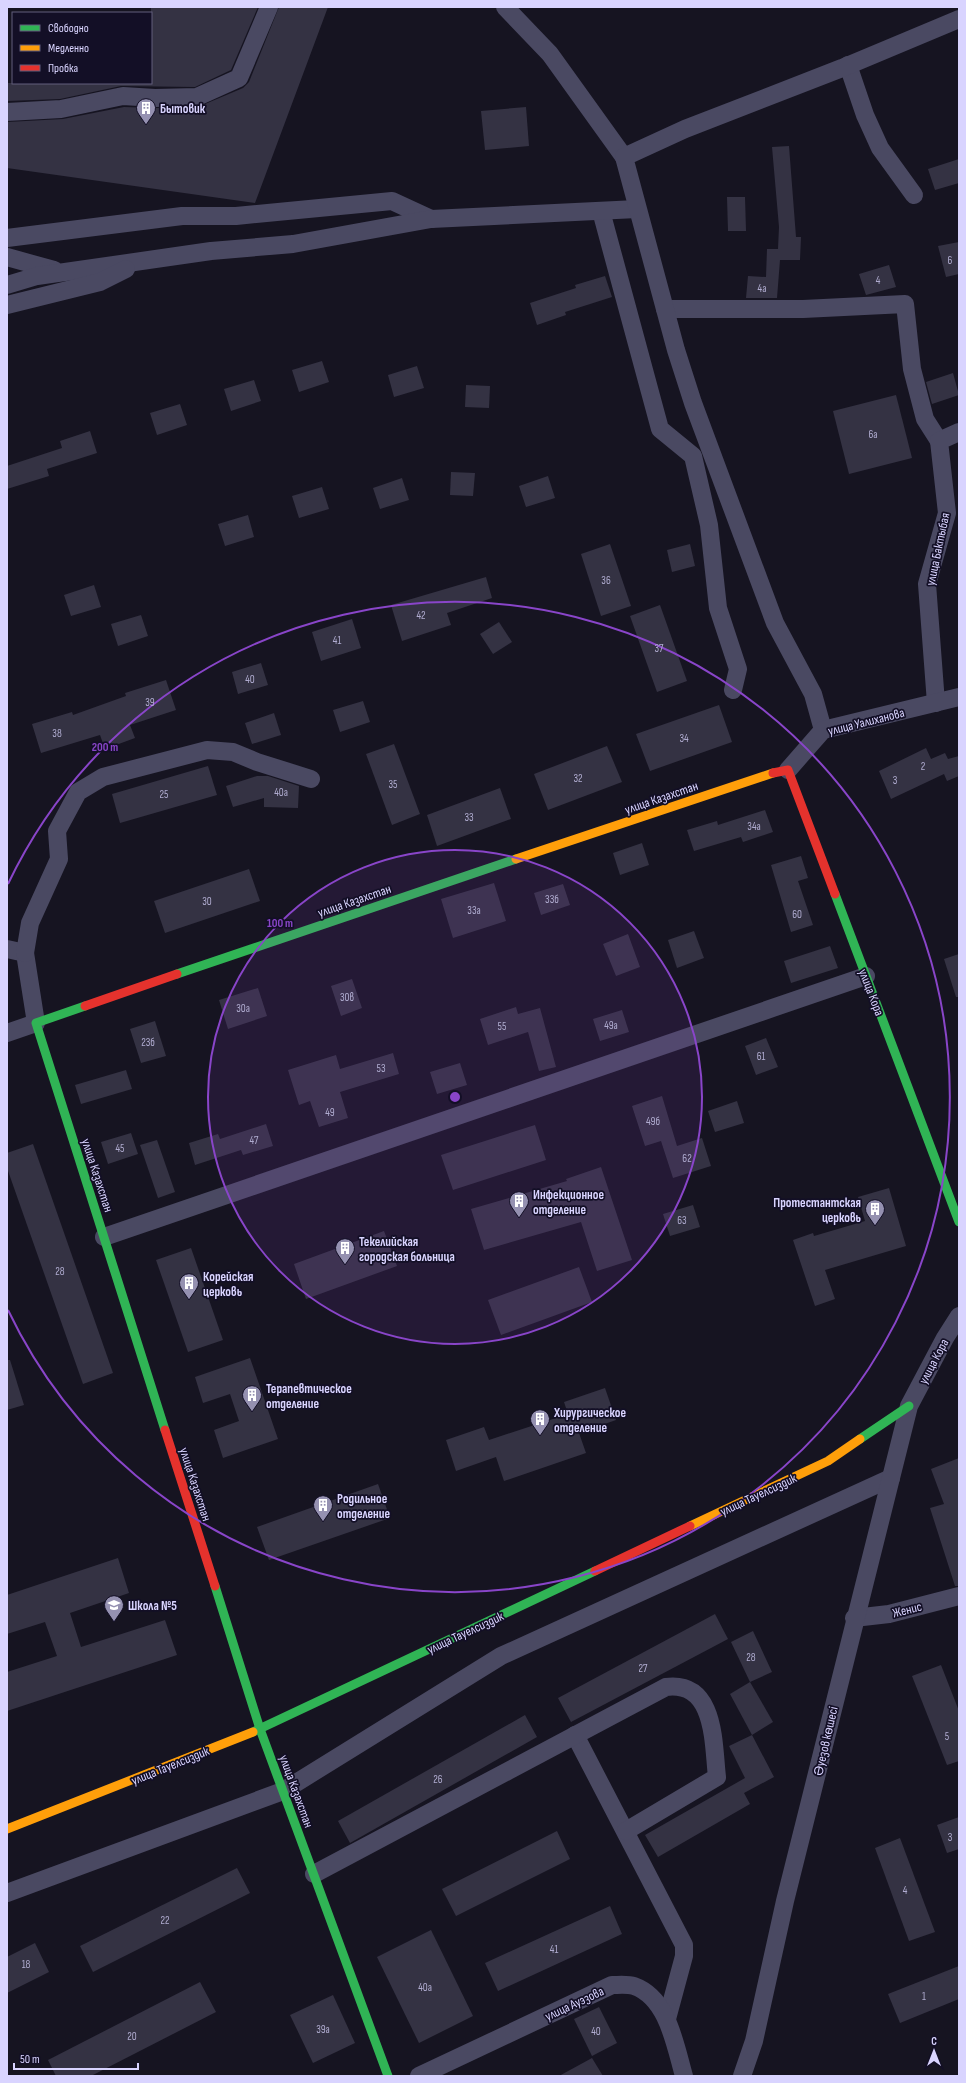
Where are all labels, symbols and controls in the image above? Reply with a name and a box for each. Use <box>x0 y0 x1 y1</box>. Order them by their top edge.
legend <box>12 12 152 84</box>
text: Свободно <box>48 21 89 36</box>
text: Медленно <box>48 41 89 56</box>
text: Пробка <box>48 61 79 76</box>
building icon: Бытовик <box>135 97 157 125</box>
place label: Бытовик <box>160 101 206 117</box>
house number: 6 <box>948 254 953 267</box>
house number: 4 <box>876 274 881 287</box>
house number: 4а <box>758 282 766 295</box>
house number: 6а <box>868 428 878 441</box>
street label: улица Бактыбая <box>922 511 954 587</box>
house number: 36 <box>601 574 611 587</box>
house number: 42 <box>416 609 426 622</box>
house number: 41 <box>333 634 341 647</box>
house number: 37 <box>654 642 664 655</box>
house number: 40 <box>245 673 255 686</box>
house number: 39 <box>145 696 155 709</box>
street label: улица Уалиханова <box>826 705 906 739</box>
house number: 38 <box>52 727 62 740</box>
house number: 34 <box>679 732 689 745</box>
text: 200 m <box>92 740 118 755</box>
house number: 2 <box>921 760 926 773</box>
house number: 32 <box>573 772 583 785</box>
house number: 3 <box>893 774 898 787</box>
house number: 35 <box>388 778 398 791</box>
street label: улица Казахстан <box>623 778 700 818</box>
house number: 40а <box>274 786 288 799</box>
house number: 25 <box>160 788 168 801</box>
house number: 33 <box>464 811 474 824</box>
house number: 34а <box>747 820 761 833</box>
street label: улица Казахстан <box>316 881 393 921</box>
house number: 33б <box>545 893 559 906</box>
house number: 30 <box>202 895 212 908</box>
house number: 33а <box>467 904 481 917</box>
house number: 60 <box>792 908 802 921</box>
text: 100 m <box>267 916 293 931</box>
street label: улица Кора <box>855 967 887 1018</box>
house number: 30в <box>340 991 354 1004</box>
house number: 30а <box>236 1002 250 1015</box>
house number: 49а <box>604 1019 618 1032</box>
house number: 55 <box>498 1020 506 1033</box>
house number: 23б <box>141 1036 155 1049</box>
house number: 61 <box>757 1050 765 1063</box>
house number: 53 <box>376 1062 386 1075</box>
centre of rings <box>448 1090 462 1104</box>
house number: 49 <box>325 1106 335 1119</box>
house number: 49б <box>646 1115 660 1128</box>
house number: 47 <box>250 1134 259 1147</box>
street label: улица Казахстан <box>78 1136 116 1214</box>
house number: 45 <box>115 1142 125 1155</box>
house number: 62 <box>682 1152 692 1165</box>
place label: Инфекционное отделение <box>533 1187 604 1218</box>
building icon: Инфекционное отделение <box>508 1190 530 1218</box>
place label: Протестантская церковь <box>773 1195 862 1226</box>
building icon: Протестантская церковь <box>864 1198 886 1226</box>
house number: 63 <box>677 1214 687 1227</box>
place label: Текелийская городская больница <box>359 1234 455 1265</box>
building icon: Текелийская городская больница <box>334 1237 356 1265</box>
house number: 28 <box>55 1265 65 1278</box>
place label: Корейская церковь <box>203 1269 253 1300</box>
building icon: Корейская церковь <box>178 1272 200 1300</box>
street label: улица Кора <box>915 1336 952 1387</box>
place label: Терапевтическое отделение <box>266 1381 352 1412</box>
building icon: Терапевтическое отделение <box>241 1384 263 1412</box>
place label: Хирургическое отделение <box>553 1405 626 1436</box>
building icon: Хирургическое отделение <box>529 1408 551 1436</box>
street label: улица Казахстан <box>176 1445 214 1523</box>
street label: улица Тауелсиздик <box>718 1470 799 1520</box>
place label: Родильное отделение <box>337 1491 390 1522</box>
building icon: Родильное отделение <box>312 1494 334 1522</box>
school or university icon: Школа №5 <box>103 1594 125 1622</box>
place label: Школа №5 <box>128 1598 177 1614</box>
street label: Женис <box>891 1599 924 1621</box>
street label: улица Тауелсиздик <box>425 1608 506 1658</box>
house number: 28 <box>746 1651 756 1664</box>
house number: 27 <box>639 1662 648 1675</box>
street label: Әуезов көшесі <box>810 1705 842 1777</box>
house number: 5 <box>945 1730 949 1743</box>
street label: улица Тауелсиздик <box>129 1743 212 1789</box>
street label: улица Казахстан <box>275 1753 317 1830</box>
house number: 26 <box>433 1773 443 1786</box>
house number: 3 <box>948 1831 953 1844</box>
house number: 4 <box>903 1884 908 1897</box>
house number: 22 <box>160 1914 170 1927</box>
house number: 41 <box>550 1943 558 1956</box>
house number: 18 <box>22 1958 31 1971</box>
house number: 40а <box>418 1981 432 1994</box>
street label: улица Ауэзова <box>542 1983 606 2025</box>
house number: 1 <box>922 1990 926 2003</box>
house number: 39а <box>316 2023 330 2036</box>
house number: 40 <box>591 2025 601 2038</box>
house number: 20 <box>127 2030 137 2043</box>
north arrow <box>914 2031 954 2071</box>
text: С <box>931 2035 937 2048</box>
scale bar <box>14 2045 138 2071</box>
text: 50 m <box>20 2052 40 2067</box>

